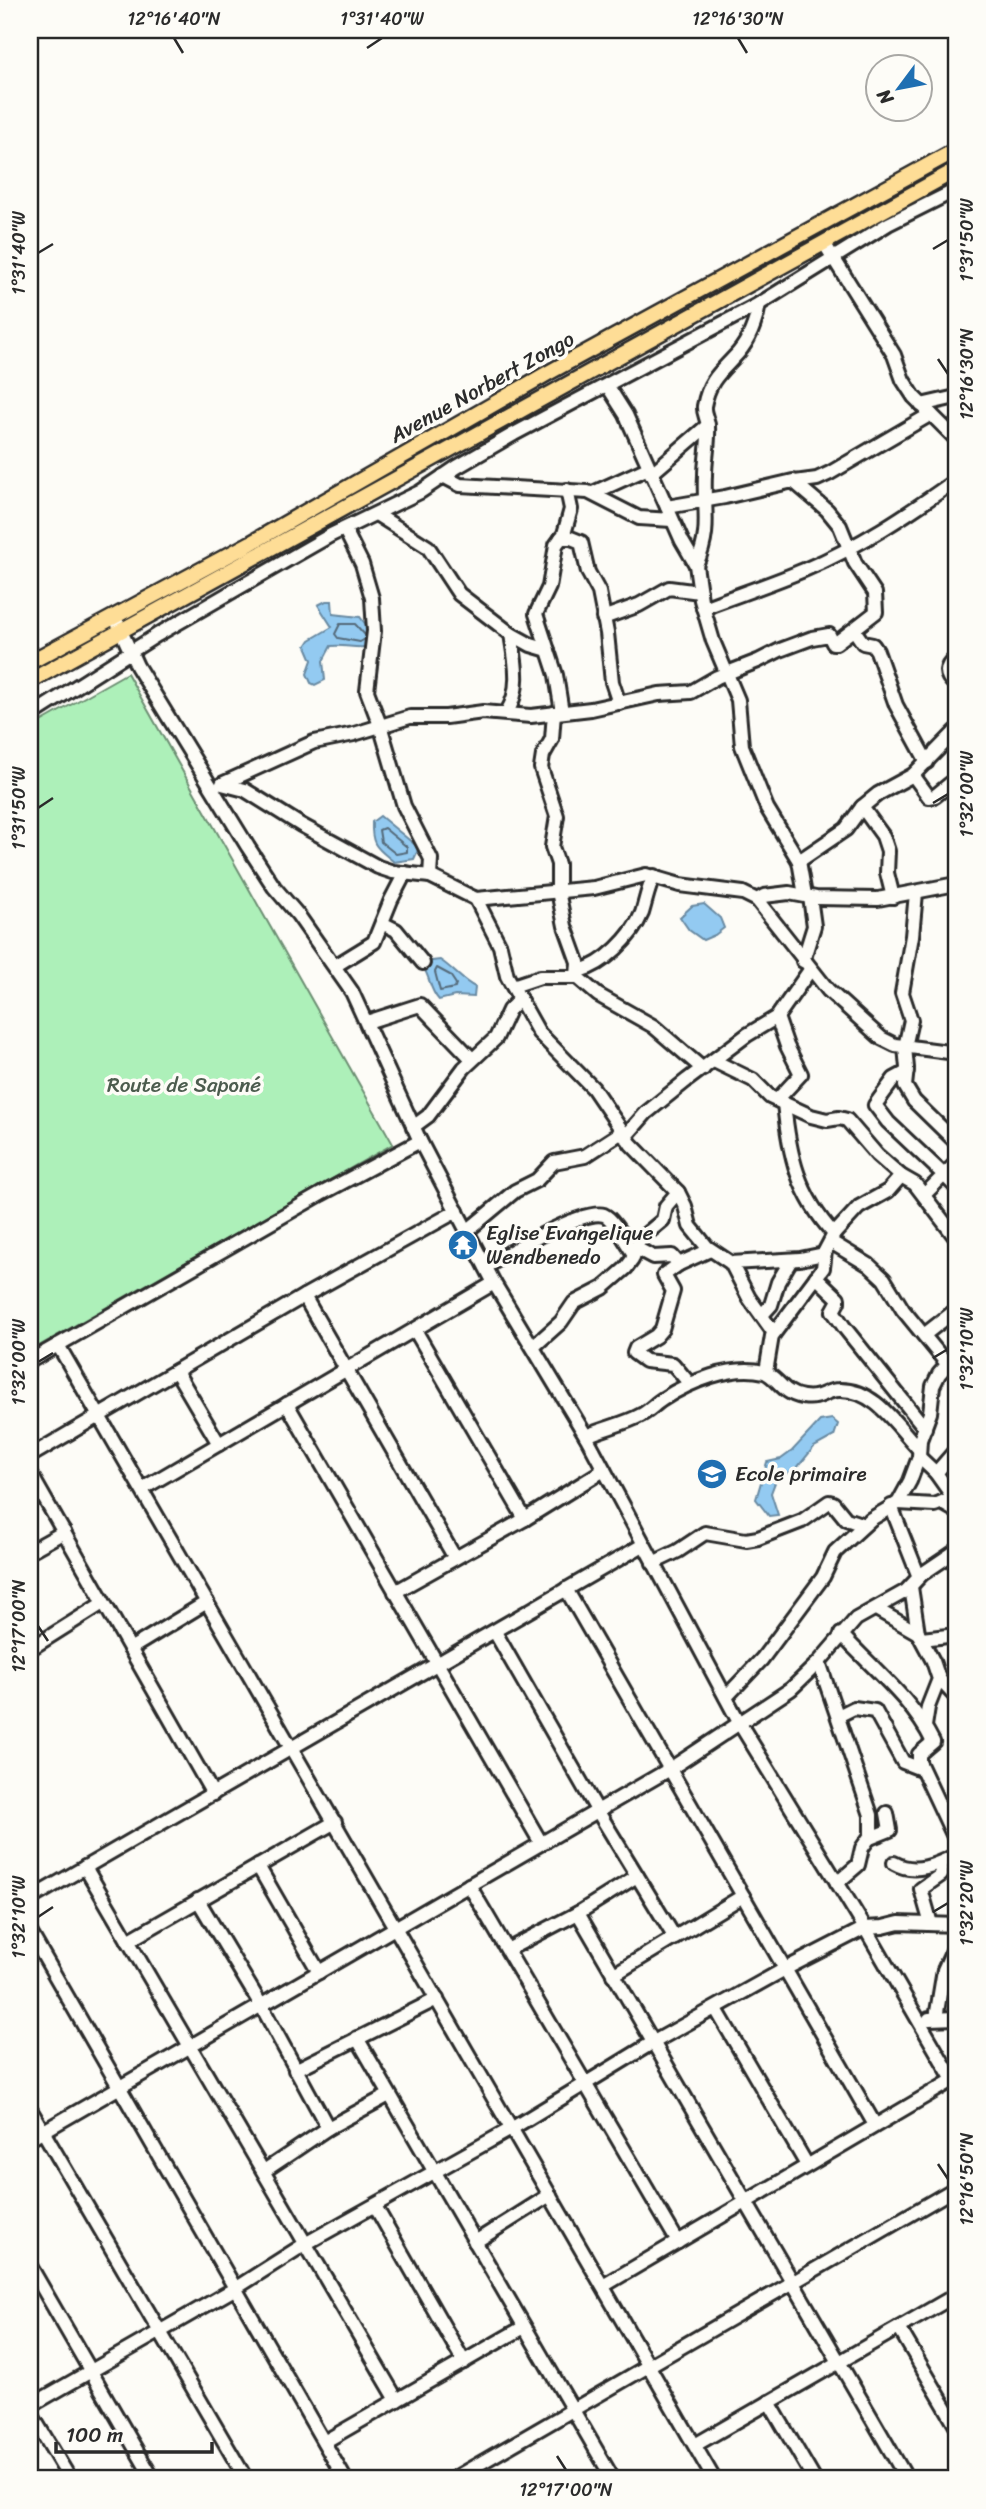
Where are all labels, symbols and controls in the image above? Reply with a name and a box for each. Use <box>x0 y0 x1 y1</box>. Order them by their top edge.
text: 12°16'40"N <box>127 3 221 35</box>
text: 1°31'40"W <box>340 3 425 35</box>
text: 12°16'30"N <box>692 3 784 35</box>
north arrow <box>864 52 934 122</box>
text: N <box>867 82 903 112</box>
text: 1°31'50"W <box>951 197 983 282</box>
text: 1°31'40"W <box>3 210 35 295</box>
street label: Avenue Norbert Zongo <box>382 320 582 454</box>
text: 12°16'30"N <box>951 328 983 420</box>
text: 1°32'00"W <box>951 750 983 837</box>
text: 1°31'50"W <box>3 765 35 850</box>
park label: Route de Saponé <box>107 1066 261 1104</box>
place label: Eglise Evangelique Wendbenedo <box>486 1214 654 1276</box>
temple icon: Eglise Evangelique Wendbenedo <box>446 1228 480 1262</box>
text: 1°32'10"W <box>951 1306 983 1390</box>
text: 1°32'00"W <box>3 1318 35 1405</box>
place label: Ecole primaire <box>735 1455 867 1493</box>
school or university icon: Ecole primaire <box>695 1457 729 1491</box>
text: 12°17'00"N <box>3 1579 35 1673</box>
text: 1°32'20"W <box>951 1859 983 1946</box>
text: 1°32'10"W <box>3 1874 35 1958</box>
text: 12°16'50"N <box>951 2132 983 2225</box>
scale bar <box>56 2411 212 2455</box>
text: 100 m <box>66 2416 123 2454</box>
text: 12°17'00"N <box>519 2474 613 2506</box>

